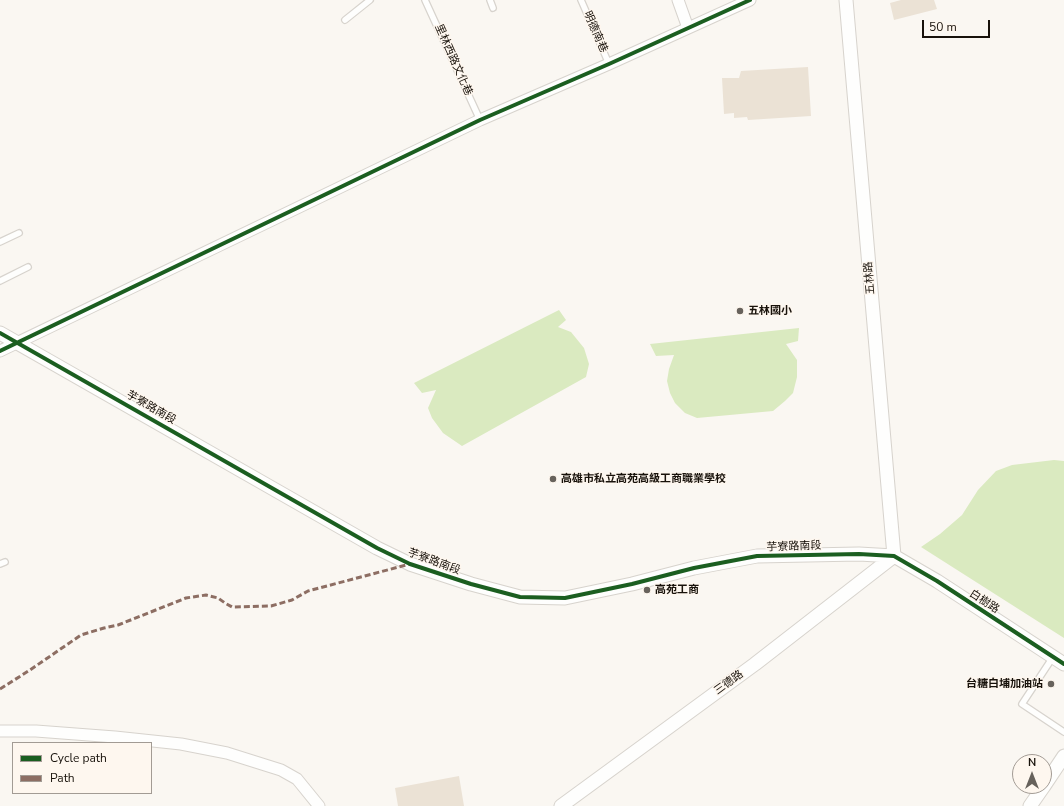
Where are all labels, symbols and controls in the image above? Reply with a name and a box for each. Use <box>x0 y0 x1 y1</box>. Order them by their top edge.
street label: 明德南巷 <box>580 9 610 55</box>
scale bar <box>924 12 992 38</box>
text: 50 m <box>929 19 957 35</box>
street label: 里林西路文化巷 <box>431 22 475 98</box>
street label: 五林路 <box>862 261 878 295</box>
place label: 五林國小 <box>748 304 792 318</box>
marker: 五林國小 <box>735 306 745 316</box>
street label: 芋寮路南段 <box>124 389 178 427</box>
place label: 高雄市私立高苑高級工商職業學校 <box>561 472 726 486</box>
marker: 高雄市私立高苑高級工商職業學校 <box>548 474 558 484</box>
street label: 芋寮路南段 <box>766 539 822 555</box>
street label: 芋寮路南段 <box>406 546 462 578</box>
place label: 高苑工商 <box>655 583 699 597</box>
marker: 高苑工商 <box>642 585 652 595</box>
street label: 白樹路 <box>967 587 1001 617</box>
street label: 三德路 <box>712 668 746 698</box>
place label: 台糖白埔加油站 <box>966 677 1043 691</box>
marker: 台糖白埔加油站 <box>1046 679 1056 689</box>
legend <box>12 742 152 794</box>
text: Cycle path <box>50 750 107 766</box>
north arrow <box>1012 754 1052 794</box>
text: N <box>1028 755 1036 770</box>
text: Path <box>50 770 75 786</box>

